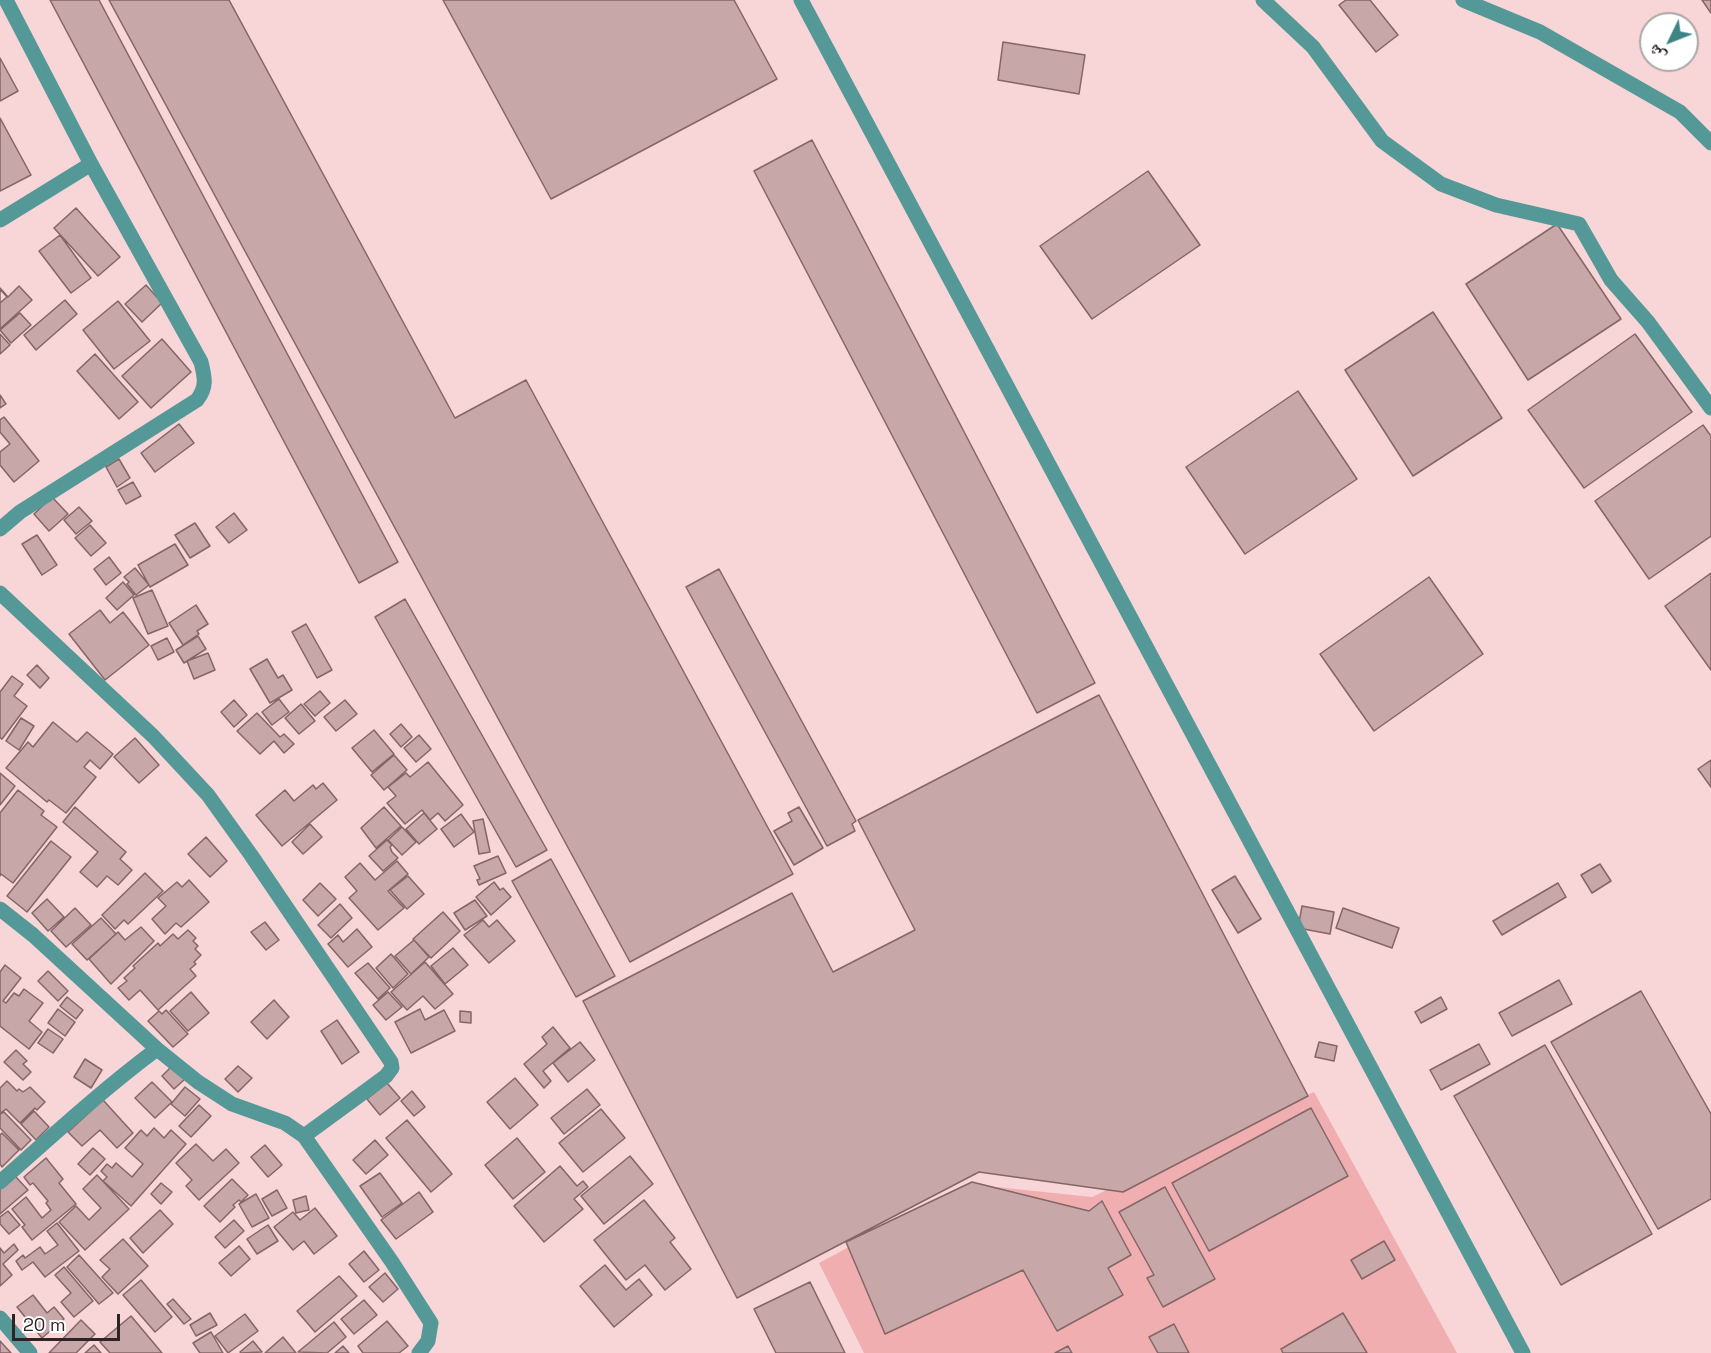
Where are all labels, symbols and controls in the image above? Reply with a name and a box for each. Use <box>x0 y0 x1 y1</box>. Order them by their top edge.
north arrow <box>1639 12 1699 72</box>
text: ش <box>1643 40 1670 67</box>
scale bar <box>15 1302 123 1340</box>
text: 20 m <box>23 1313 66 1336</box>

